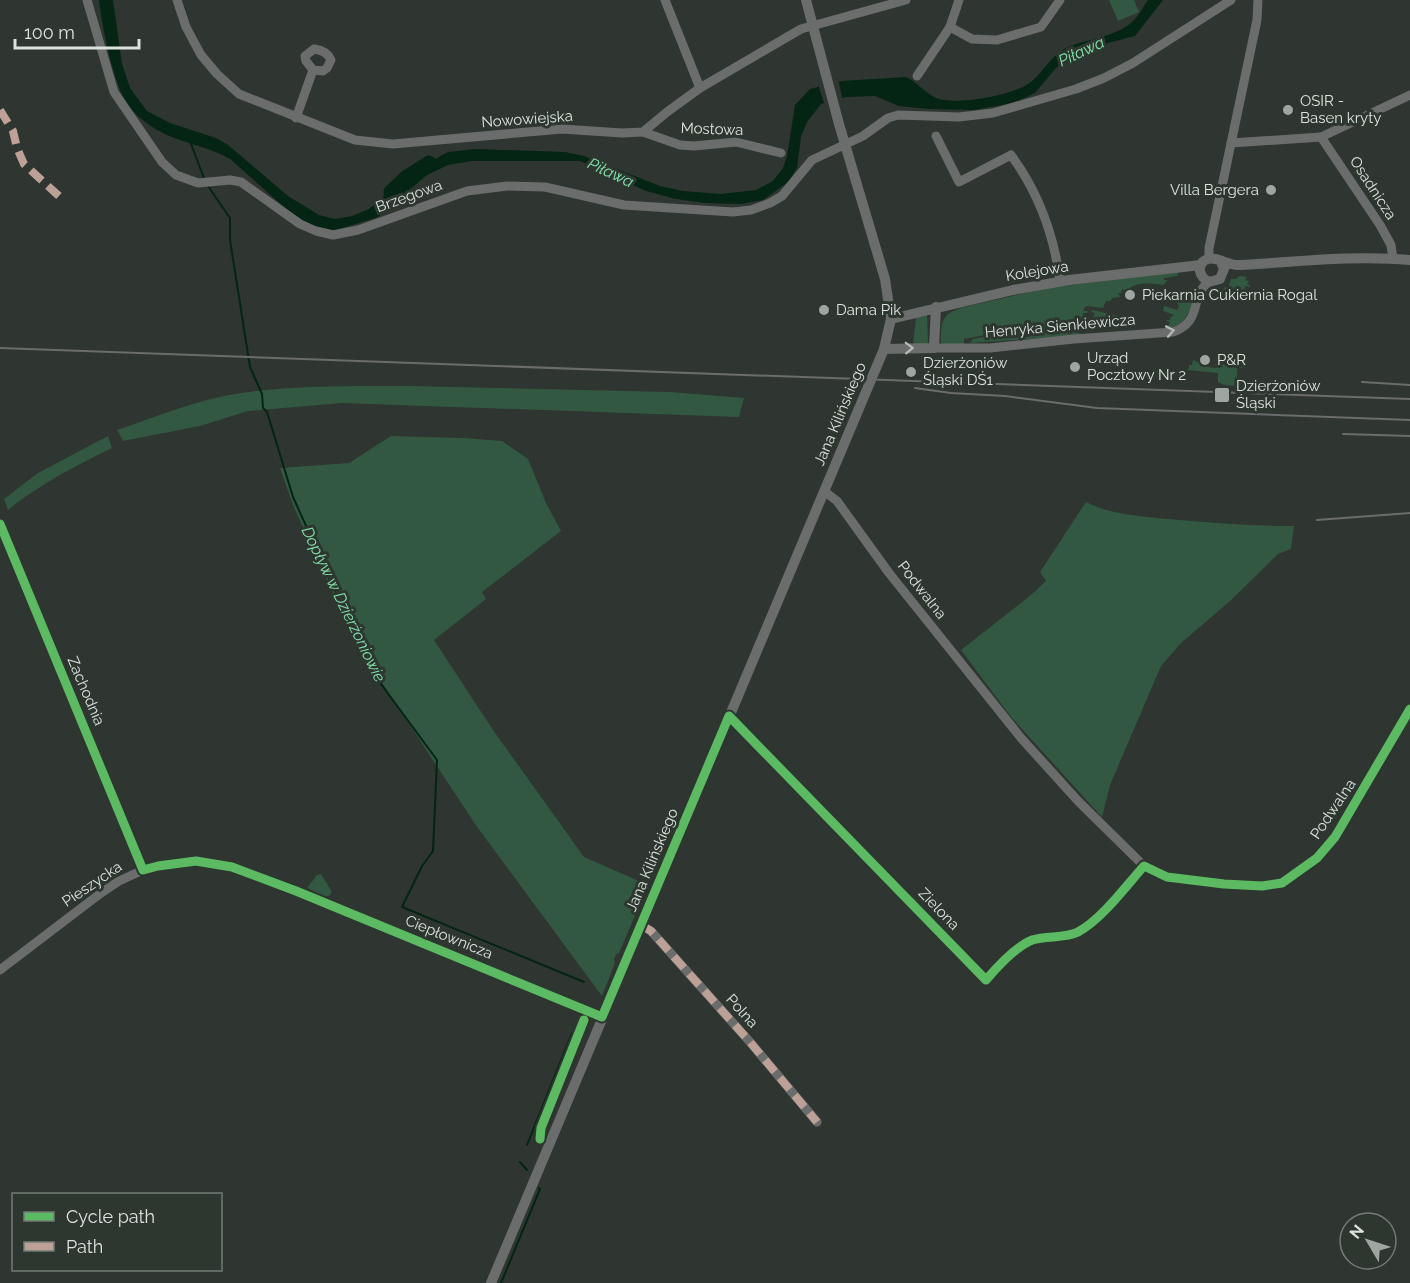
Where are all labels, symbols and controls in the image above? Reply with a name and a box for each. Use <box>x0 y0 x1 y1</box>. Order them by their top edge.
scale bar <box>15 12 140 50</box>
text: 100 m <box>24 22 75 43</box>
water label: Piława <box>1055 32 1108 70</box>
place label: OSIR - Basen kryty <box>1300 92 1381 127</box>
marker: OSIR - Basen kryty <box>1281 103 1295 117</box>
street label: Nowowiejska <box>481 107 573 131</box>
street label: Mostowa <box>680 119 744 139</box>
street label: Osadnicza <box>1346 153 1400 223</box>
water label: Piława <box>585 154 637 192</box>
street label: Brzegowa <box>373 176 445 216</box>
place label: Villa Bergera <box>1170 181 1259 199</box>
marker: Villa Bergera <box>1264 183 1278 197</box>
street label: Kolejowa <box>1004 257 1070 285</box>
place label: Piekarnia Cukiernia Rogal <box>1142 286 1318 304</box>
marker: Piekarnia Cukiernia Rogal <box>1123 288 1137 302</box>
place label: Dama Pik <box>836 301 901 319</box>
marker: Dama Pik <box>817 303 831 317</box>
street label: Henryka Sienkiewicza <box>984 310 1136 342</box>
one-way arrow <box>1165 325 1175 338</box>
one-way arrow <box>904 342 913 355</box>
place label: Urząd Pocztowy Nr 2 <box>1087 349 1186 384</box>
place label: P&R <box>1217 351 1246 369</box>
marker: P&R <box>1198 353 1212 367</box>
place label: Dzierżoniów Śląski DŚ1 <box>923 354 1007 389</box>
street label: Jana Kilińskiego <box>810 360 870 468</box>
marker: Urząd Pocztowy Nr 2 <box>1068 360 1082 374</box>
marker: Dzierżoniów Śląski DŚ1 <box>904 365 918 379</box>
place label: Dzierżoniów Śląski <box>1236 377 1320 412</box>
marker: Dzierżoniów Śląski <box>1213 386 1231 404</box>
water label: Dopływ w Dzierżoniowie <box>298 523 390 685</box>
street label: Podwalna <box>894 557 950 623</box>
street label: Zachodnia <box>63 654 109 728</box>
street label: Podwalna <box>1306 776 1360 842</box>
street label: Jana Kilińskiego <box>622 806 682 914</box>
street label: Pieszycka <box>59 857 125 911</box>
street label: Zielona <box>915 884 963 934</box>
street label: Ciepłownicza <box>403 911 495 963</box>
street label: Polna <box>722 990 762 1032</box>
legend <box>12 1193 222 1271</box>
text: Cycle path <box>66 1206 155 1227</box>
north arrow <box>1338 1211 1398 1271</box>
text: N <box>1346 1221 1368 1243</box>
text: Path <box>66 1236 103 1257</box>

